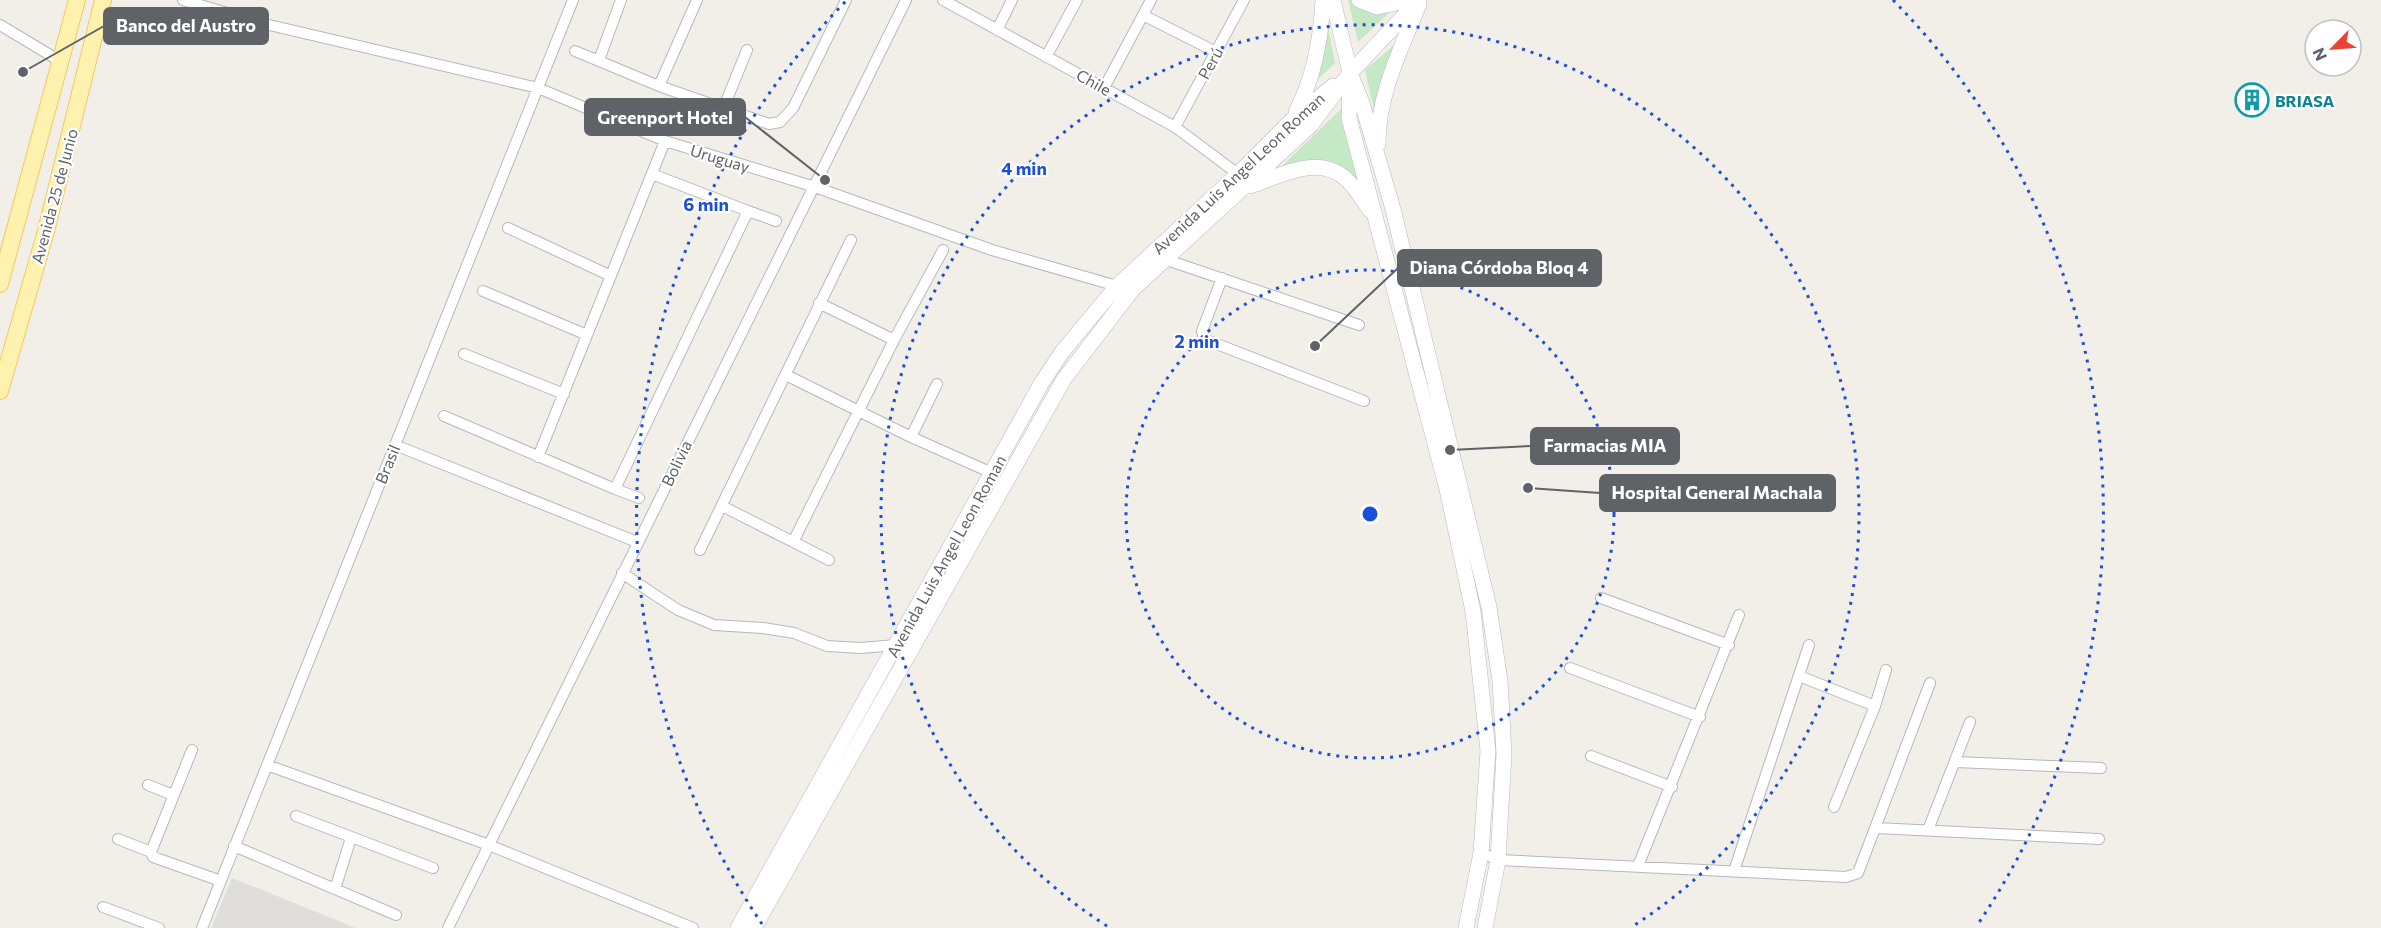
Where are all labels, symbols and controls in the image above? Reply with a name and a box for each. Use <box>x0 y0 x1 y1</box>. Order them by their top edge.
callout: Banco del Austro <box>104 8 268 44</box>
text: Banco del Austro <box>116 14 256 36</box>
north arrow <box>2303 18 2363 78</box>
street label: Perú <box>1194 44 1226 82</box>
text: N <box>2308 45 2330 64</box>
street label: Chile <box>1073 65 1115 99</box>
building icon: BRIASA <box>2234 82 2270 118</box>
street label: Avenida Luis Angel Leon Roman <box>1148 88 1328 258</box>
place label: BRIASA <box>2275 91 2335 110</box>
callout: Greenport Hotel <box>585 99 745 135</box>
text: Greenport Hotel <box>597 106 733 128</box>
street label: Avenida 25 de Junio <box>27 126 81 266</box>
street label: Uruguay <box>688 140 752 176</box>
text: 4 min <box>1001 157 1047 179</box>
text: 6 min <box>683 193 729 215</box>
callout: Diana Córdoba Bloq 4 <box>1398 250 1601 286</box>
text: Diana Córdoba Bloq 4 <box>1410 256 1588 278</box>
text: 2 min <box>1175 330 1219 352</box>
callout: Farmacias MIA <box>1531 428 1679 464</box>
text: Farmacias MIA <box>1543 434 1667 456</box>
street label: Bolivia <box>657 437 695 489</box>
street label: Brasil <box>371 442 403 486</box>
street label: Avenida Luis Angel Leon Roman <box>882 452 1010 660</box>
callout: Hospital General Machala <box>1600 475 1835 511</box>
text: Hospital General Machala <box>1612 481 1822 503</box>
centre of rings <box>1360 504 1380 524</box>

